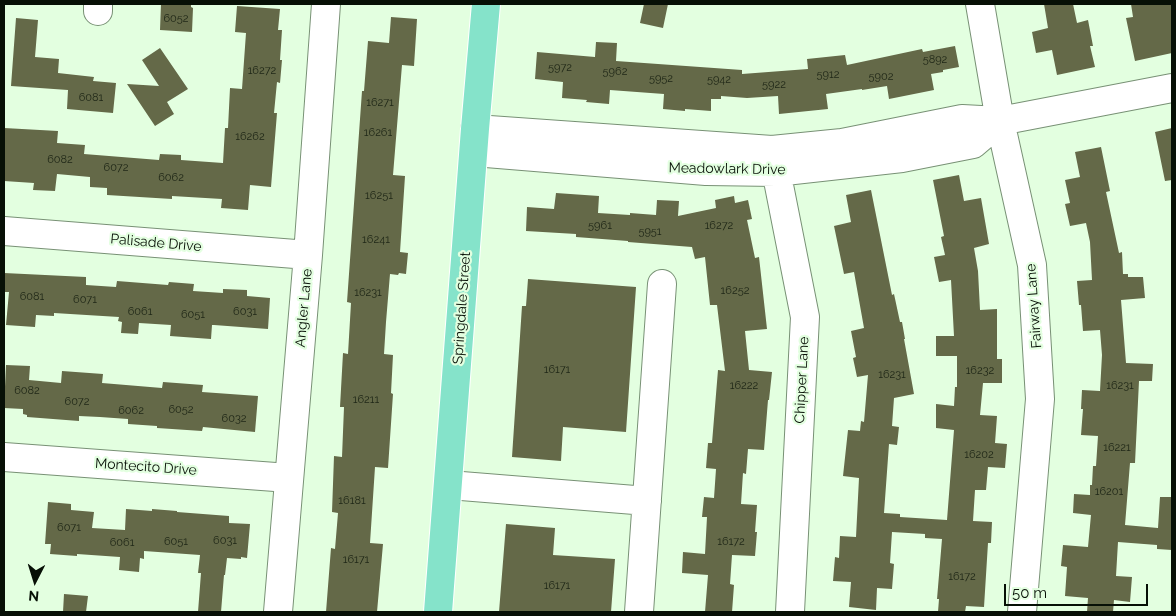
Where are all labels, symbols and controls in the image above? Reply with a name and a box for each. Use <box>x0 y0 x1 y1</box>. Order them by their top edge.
house number: 6052 <box>163 12 189 26</box>
house number: 5892 <box>923 53 947 67</box>
house number: 5972 <box>548 61 572 75</box>
house number: 16272 <box>248 64 276 78</box>
house number: 5962 <box>603 65 627 79</box>
house number: 5912 <box>817 68 839 82</box>
house number: 5902 <box>869 70 893 84</box>
house number: 5952 <box>649 72 673 86</box>
house number: 5942 <box>707 73 731 87</box>
house number: 5922 <box>762 78 786 92</box>
house number: 6081 <box>79 91 103 105</box>
house number: 16271 <box>366 96 394 110</box>
house number: 16261 <box>364 126 392 140</box>
house number: 16262 <box>235 130 265 144</box>
house number: 6082 <box>47 153 73 167</box>
street label: Meadowlark Drive <box>668 160 786 178</box>
house number: 6072 <box>104 161 128 175</box>
house number: 6062 <box>158 171 184 185</box>
house number: 16251 <box>365 189 393 203</box>
house number: 5961 <box>588 219 612 233</box>
house number: 16272 <box>705 219 733 233</box>
house number: 5951 <box>638 225 662 239</box>
street label: Palisade Drive <box>110 231 202 255</box>
house number: 16241 <box>362 233 390 247</box>
street label: Springdale Street <box>450 251 474 365</box>
street label: Fairway Lane <box>1023 263 1045 349</box>
street label: Angler Lane <box>292 268 316 348</box>
house number: 16252 <box>721 284 749 298</box>
house number: 16231 <box>354 286 382 300</box>
house number: 6081 <box>20 290 44 304</box>
house number: 6071 <box>73 293 97 307</box>
house number: 6061 <box>128 305 152 319</box>
house number: 6031 <box>233 305 257 319</box>
house number: 6051 <box>181 308 205 322</box>
street label: Chipper Lane <box>791 336 813 424</box>
house number: 16171 <box>544 363 570 377</box>
house number: 16232 <box>966 364 994 378</box>
house number: 16231 <box>878 368 906 382</box>
house number: 16222 <box>730 379 758 393</box>
house number: 16231 <box>1106 379 1134 393</box>
house number: 6082 <box>14 384 40 398</box>
house number: 16211 <box>353 393 379 407</box>
house number: 6072 <box>65 395 89 409</box>
house number: 6052 <box>168 403 194 417</box>
house number: 6062 <box>118 404 144 418</box>
house number: 6032 <box>222 412 246 426</box>
house number: 16221 <box>1103 441 1131 455</box>
house number: 16202 <box>964 448 994 462</box>
street label: Montecito Drive <box>95 455 197 479</box>
house number: 16201 <box>1095 485 1123 499</box>
house number: 16181 <box>338 494 366 508</box>
house number: 6071 <box>57 521 81 535</box>
house number: 6031 <box>213 534 237 548</box>
house number: 6051 <box>164 535 188 549</box>
house number: 16172 <box>717 535 745 549</box>
house number: 6061 <box>110 536 134 550</box>
house number: 16171 <box>343 553 369 567</box>
north arrow <box>10 556 60 606</box>
house number: 16172 <box>948 570 976 584</box>
scale bar <box>1006 574 1150 606</box>
house number: 16171 <box>544 579 570 593</box>
text: 50 m <box>1012 584 1047 602</box>
text: N <box>28 588 40 604</box>

